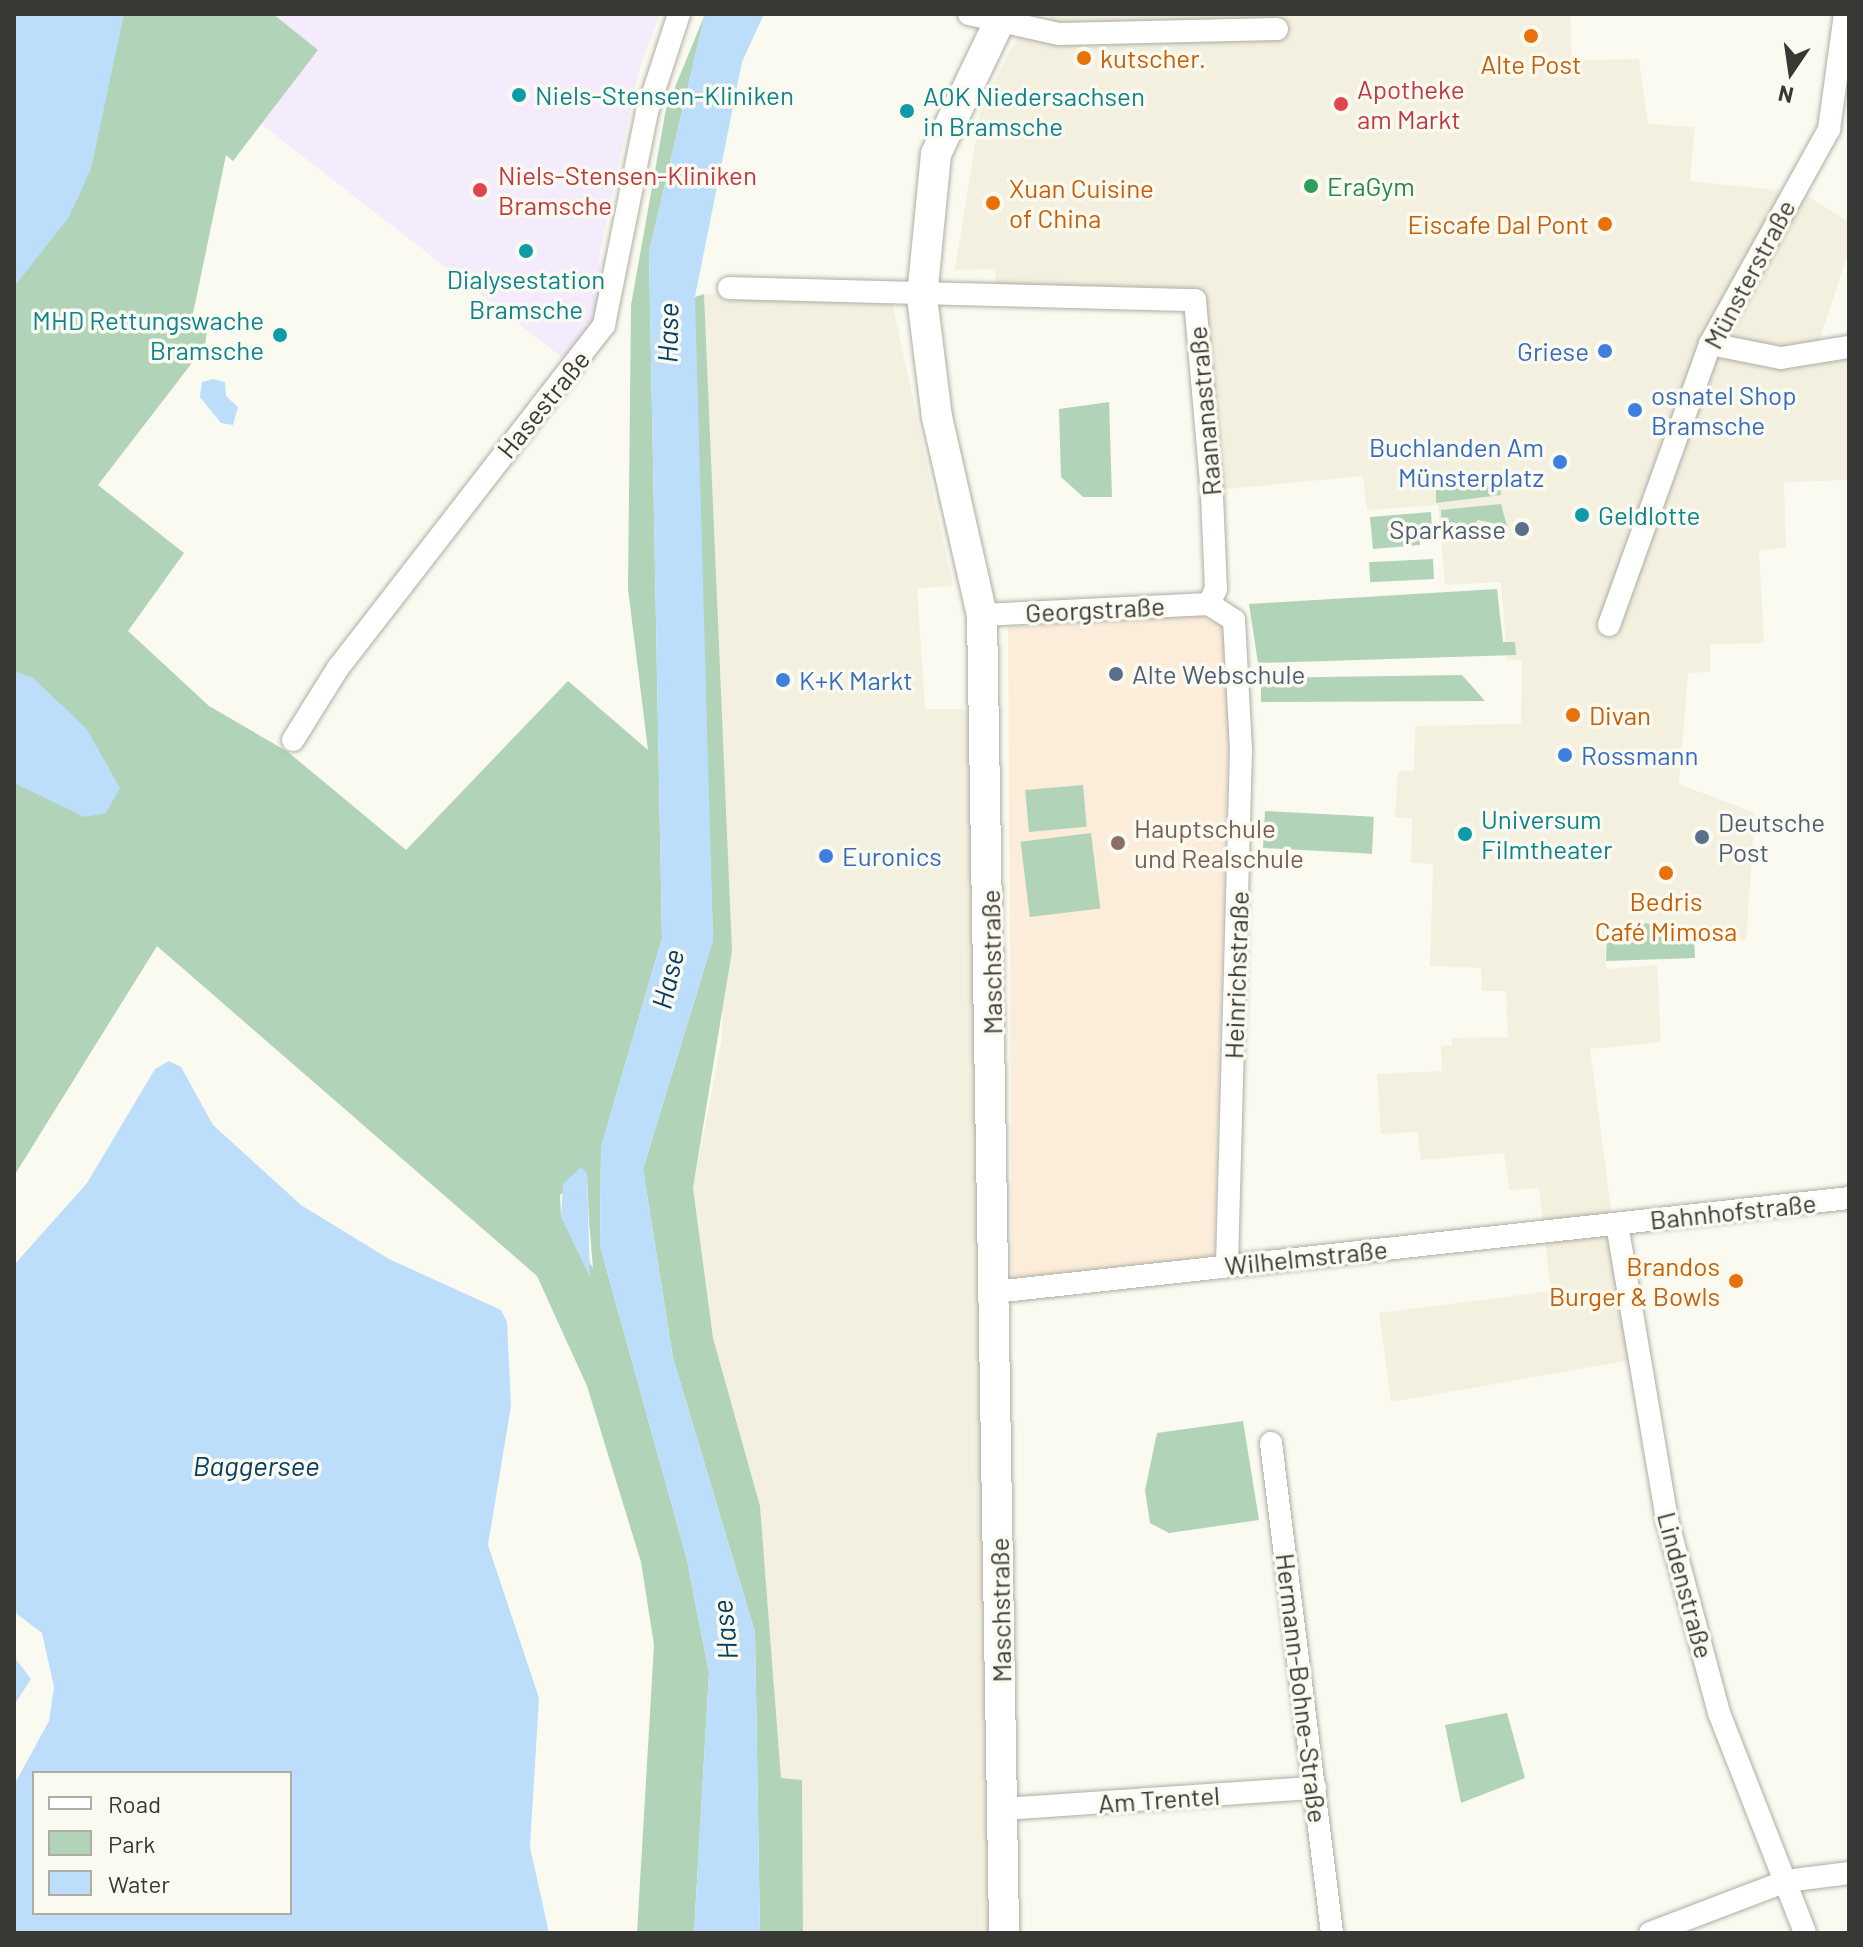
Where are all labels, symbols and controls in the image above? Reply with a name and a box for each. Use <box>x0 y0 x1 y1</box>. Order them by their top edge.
marker: Alte Post <box>1522 27 1540 45</box>
north arrow <box>1751 32 1831 112</box>
place label: kutscher. <box>1100 42 1206 74</box>
place label: Alte Post <box>1481 48 1581 80</box>
marker: kutscher. <box>1075 49 1093 67</box>
place label: Apotheke am Markt <box>1357 73 1465 134</box>
place label: Niels-Stensen-Kliniken <box>535 79 794 111</box>
place label: AOK Niedersachsen in Bramsche <box>923 80 1145 142</box>
text: N <box>1776 81 1796 110</box>
marker: Niels-Stensen-Kliniken <box>510 86 528 104</box>
marker: Apotheke am Markt <box>1332 95 1350 113</box>
marker: AOK Niedersachsen in Bramsche <box>898 102 916 120</box>
place label: Niels-Stensen-Kliniken Bramsche <box>498 159 757 220</box>
place label: EraGym <box>1327 170 1415 202</box>
place label: Xuan Cuisine of China <box>1009 172 1154 234</box>
marker: EraGym <box>1302 177 1320 195</box>
marker: Niels-Stensen-Kliniken Bramsche <box>469 179 491 201</box>
marker: Xuan Cuisine of China <box>984 194 1002 212</box>
street label: Münsterstraße <box>1697 194 1801 354</box>
place label: Eiscafe Dal Pont <box>1407 208 1589 240</box>
marker: Eiscafe Dal Pont <box>1596 215 1614 233</box>
marker: Dialysestation Bramsche <box>517 242 535 260</box>
place label: Dialysestation Bramsche <box>447 263 605 324</box>
water label: Hase <box>650 303 684 363</box>
place label: MHD Rettungswache Bramsche <box>32 304 264 366</box>
street label: Raananastraße <box>1181 325 1227 497</box>
marker: MHD Rettungswache Bramsche <box>271 326 289 344</box>
place label: Griese <box>1517 335 1589 367</box>
marker: Griese <box>1596 342 1614 360</box>
street label: Hasestraße <box>490 344 596 464</box>
place label: osnatel Shop Bramsche <box>1651 379 1797 440</box>
marker: osnatel Shop Bramsche <box>1626 401 1644 419</box>
place label: Buchlanden Am Münsterplatz <box>1369 431 1544 492</box>
marker: Buchlanden Am Münsterplatz <box>1551 453 1569 471</box>
place label: Geldlotte <box>1598 499 1700 531</box>
marker: Geldlotte <box>1573 506 1591 524</box>
place label: Sparkasse <box>1389 513 1506 545</box>
marker: Sparkasse <box>1513 520 1531 538</box>
street label: Georgstraße <box>1024 590 1166 628</box>
place label: Alte Webschule <box>1132 658 1305 690</box>
place label: K+K Markt <box>799 664 913 696</box>
marker: Alte Webschule <box>1107 665 1125 683</box>
marker: K+K Markt <box>774 671 792 689</box>
place label: Divan <box>1589 699 1651 731</box>
marker: Divan <box>1564 706 1582 724</box>
place label: Rossmann <box>1581 739 1698 771</box>
marker: Rossmann <box>1556 746 1574 764</box>
place label: Universum Filmtheater <box>1481 803 1612 864</box>
place label: Deutsche Post <box>1718 806 1825 868</box>
place label: Hauptschule und Realschule <box>1134 812 1304 874</box>
marker: Universum Filmtheater <box>1456 825 1474 843</box>
marker: Deutsche Post <box>1693 828 1711 846</box>
marker: Hauptschule und Realschule <box>1109 834 1127 852</box>
place label: Euronics <box>842 840 942 872</box>
marker: Euronics <box>817 847 835 865</box>
marker: Bedris Café Mimosa <box>1657 864 1675 882</box>
place label: Bedris Café Mimosa <box>1595 885 1737 946</box>
street label: Maschstraße <box>974 889 1008 1035</box>
street label: Heinrichstraße <box>1217 890 1255 1060</box>
water label: Hase <box>644 946 690 1012</box>
street label: Bahnhofstraße <box>1648 1187 1818 1235</box>
street label: Wilhelmstraße <box>1223 1233 1389 1281</box>
place label: Brandos Burger & Bowls <box>1549 1250 1720 1312</box>
marker: Brandos Burger & Bowls <box>1727 1272 1745 1290</box>
water label: Baggersee <box>193 1448 319 1482</box>
street label: Lindenstraße <box>1651 1508 1721 1662</box>
street label: Maschstraße <box>983 1537 1017 1683</box>
street label: Hermann-Bohne-Straße <box>1270 1551 1334 1825</box>
water label: Hase <box>704 1598 744 1662</box>
legend <box>32 1771 292 1915</box>
street label: Am Trentel <box>1097 1779 1221 1819</box>
text: Road <box>108 1789 161 1818</box>
text: Park <box>108 1829 155 1858</box>
text: Water <box>108 1869 170 1898</box>

